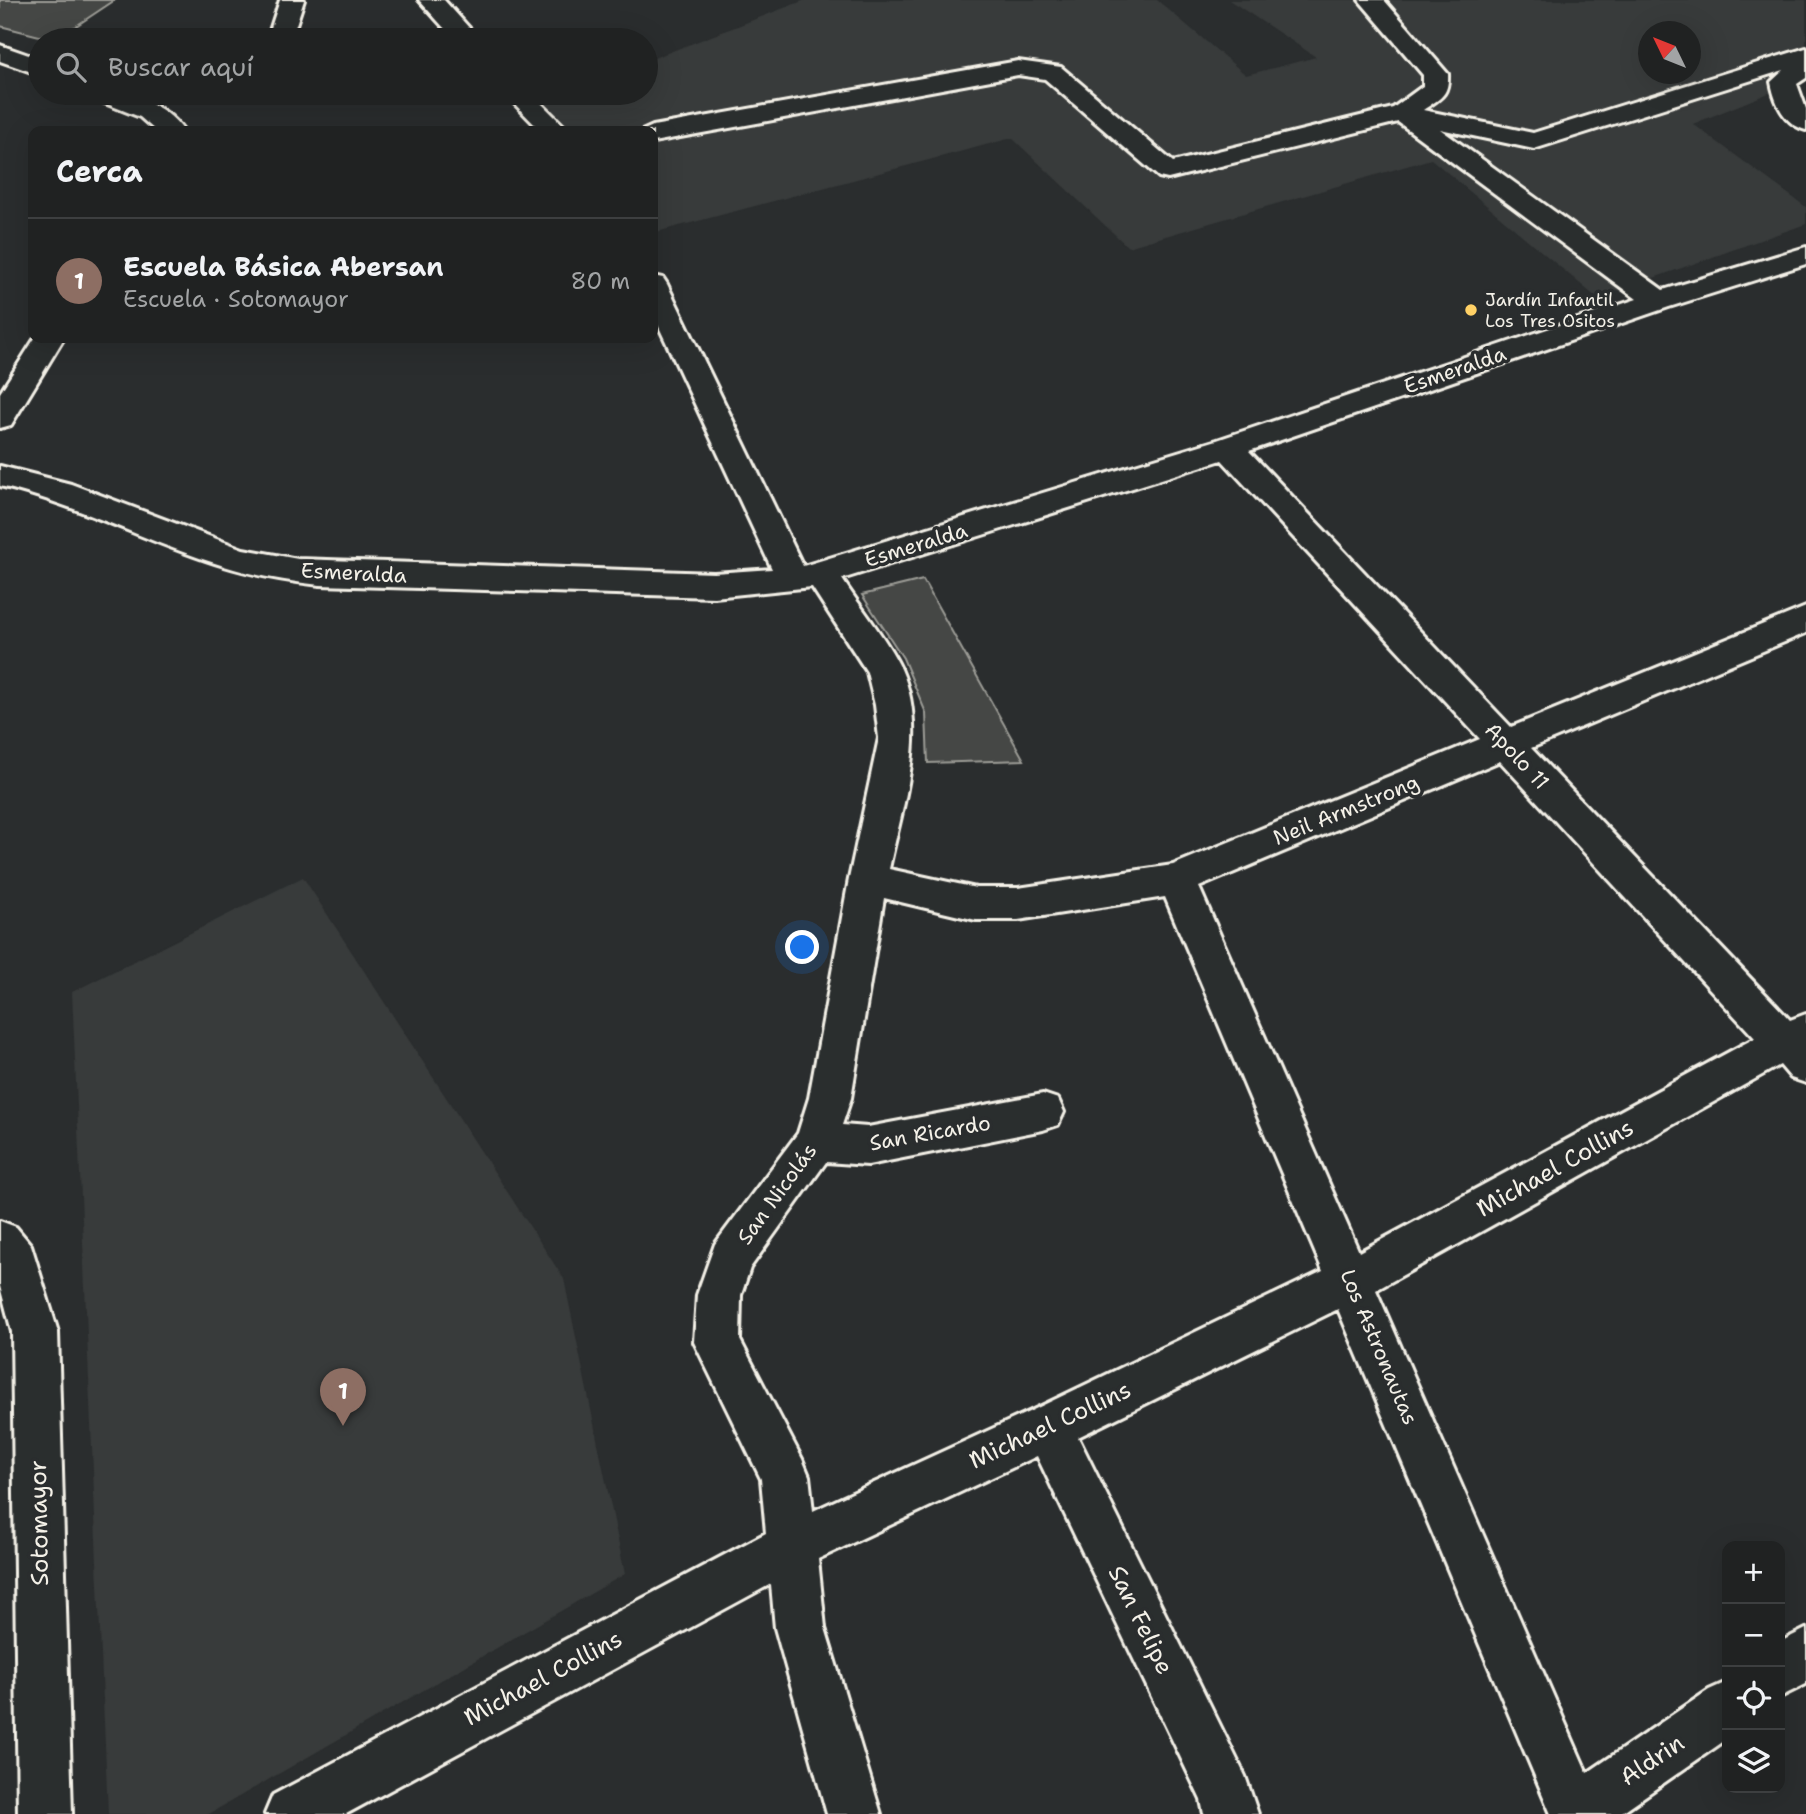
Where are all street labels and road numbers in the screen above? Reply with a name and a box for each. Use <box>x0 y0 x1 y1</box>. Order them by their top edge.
street label: Esmeralda <box>1400 339 1510 401</box>
street label: Esmeralda <box>861 516 971 574</box>
street label: Esmeralda <box>300 556 408 590</box>
street label: Apolo 11 <box>1479 716 1555 796</box>
street label: Neil Armstrong <box>1269 768 1423 852</box>
street label: San Ricardo <box>867 1109 993 1157</box>
street label: Michael Collins <box>1471 1112 1639 1224</box>
street label: San Nicolás <box>731 1138 823 1250</box>
street label: Los Astronautas <box>1334 1265 1424 1429</box>
street label: Michael Collins <box>964 1373 1136 1477</box>
street label: Sotomayor <box>22 1460 56 1586</box>
street label: San Felipe <box>1101 1560 1181 1680</box>
street label: Michael Collins <box>458 1623 628 1733</box>
street label: Aldrin <box>1614 1727 1690 1793</box>

